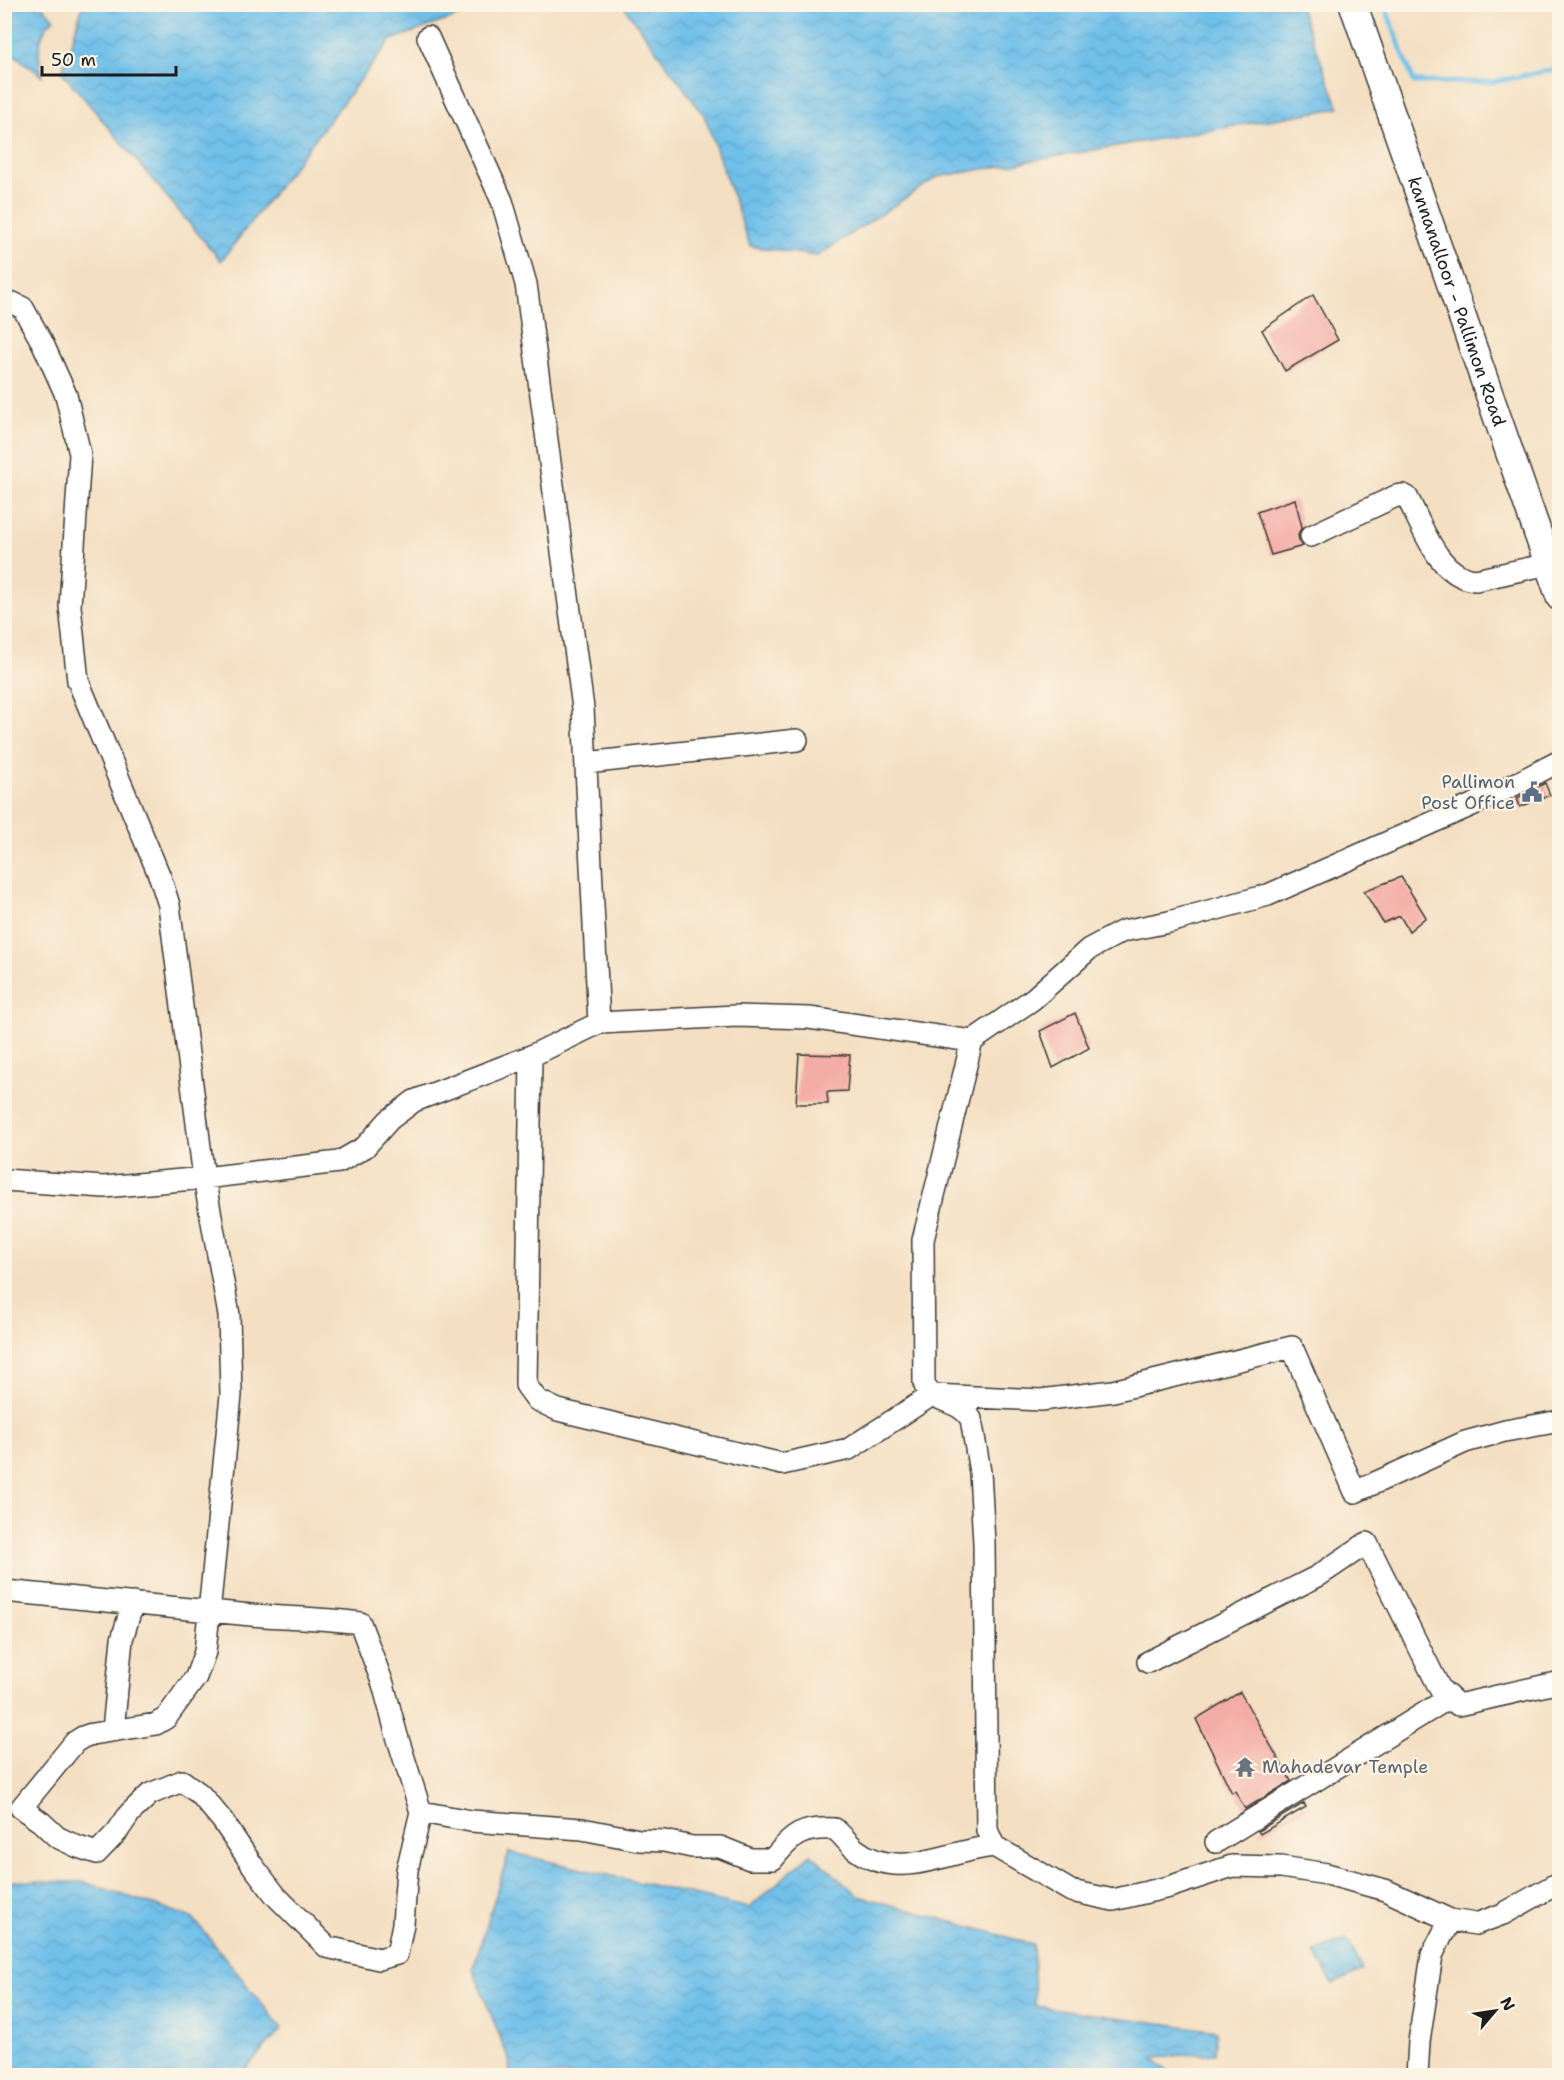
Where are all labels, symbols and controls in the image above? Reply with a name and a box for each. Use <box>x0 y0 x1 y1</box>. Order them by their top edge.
scale bar <box>42 39 176 77</box>
text: 50 m <box>51 48 96 72</box>
street label: kannanalloor - Pallimon Road <box>1402 173 1511 429</box>
place label: Pallimon Post Office <box>1421 770 1515 815</box>
public building icon: Pallimon Post Office <box>1520 780 1544 804</box>
temple icon: Mahadevar Temple <box>1233 1755 1257 1779</box>
place label: Mahadevar Temple <box>1262 1755 1428 1779</box>
north arrow <box>1465 1981 1525 2041</box>
text: N <box>1495 1993 1520 2015</box>

